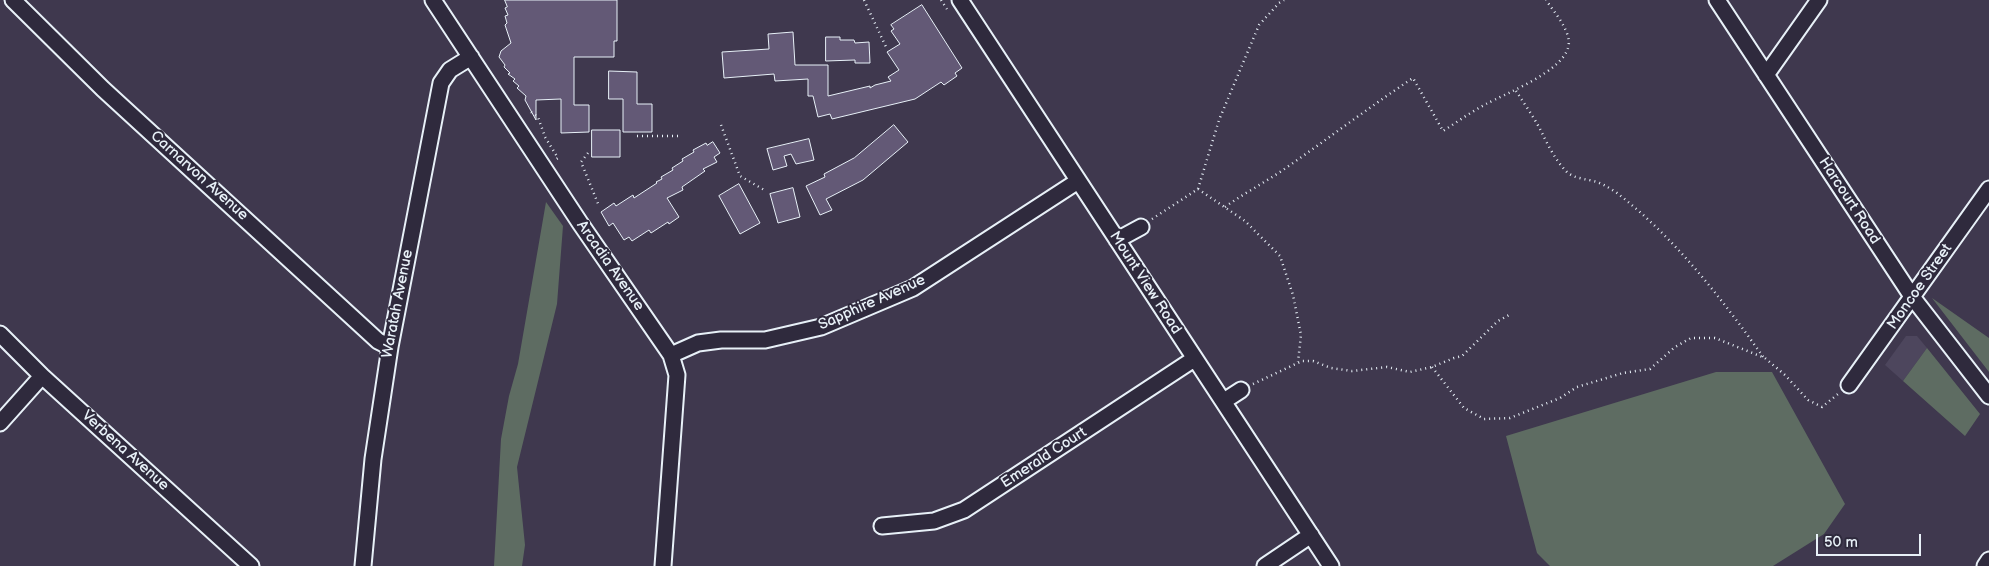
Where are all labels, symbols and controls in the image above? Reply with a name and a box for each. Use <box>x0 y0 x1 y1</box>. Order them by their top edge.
street label: Carnarvon Avenue <box>146 127 252 225</box>
street label: Harcourt Road <box>1814 154 1884 248</box>
street label: Arcadia Avenue <box>572 218 648 314</box>
street label: Mount View Road <box>1105 228 1185 338</box>
street label: Moncoe Street <box>1884 241 1956 333</box>
street label: Waratah Avenue <box>379 248 417 360</box>
street label: Sapphire Avenue <box>816 271 928 335</box>
street label: Verbena Avenue <box>78 407 172 495</box>
street label: Emerald Court <box>998 424 1090 492</box>
scale bar <box>1819 524 1924 556</box>
text: 50 m <box>1824 533 1858 552</box>

